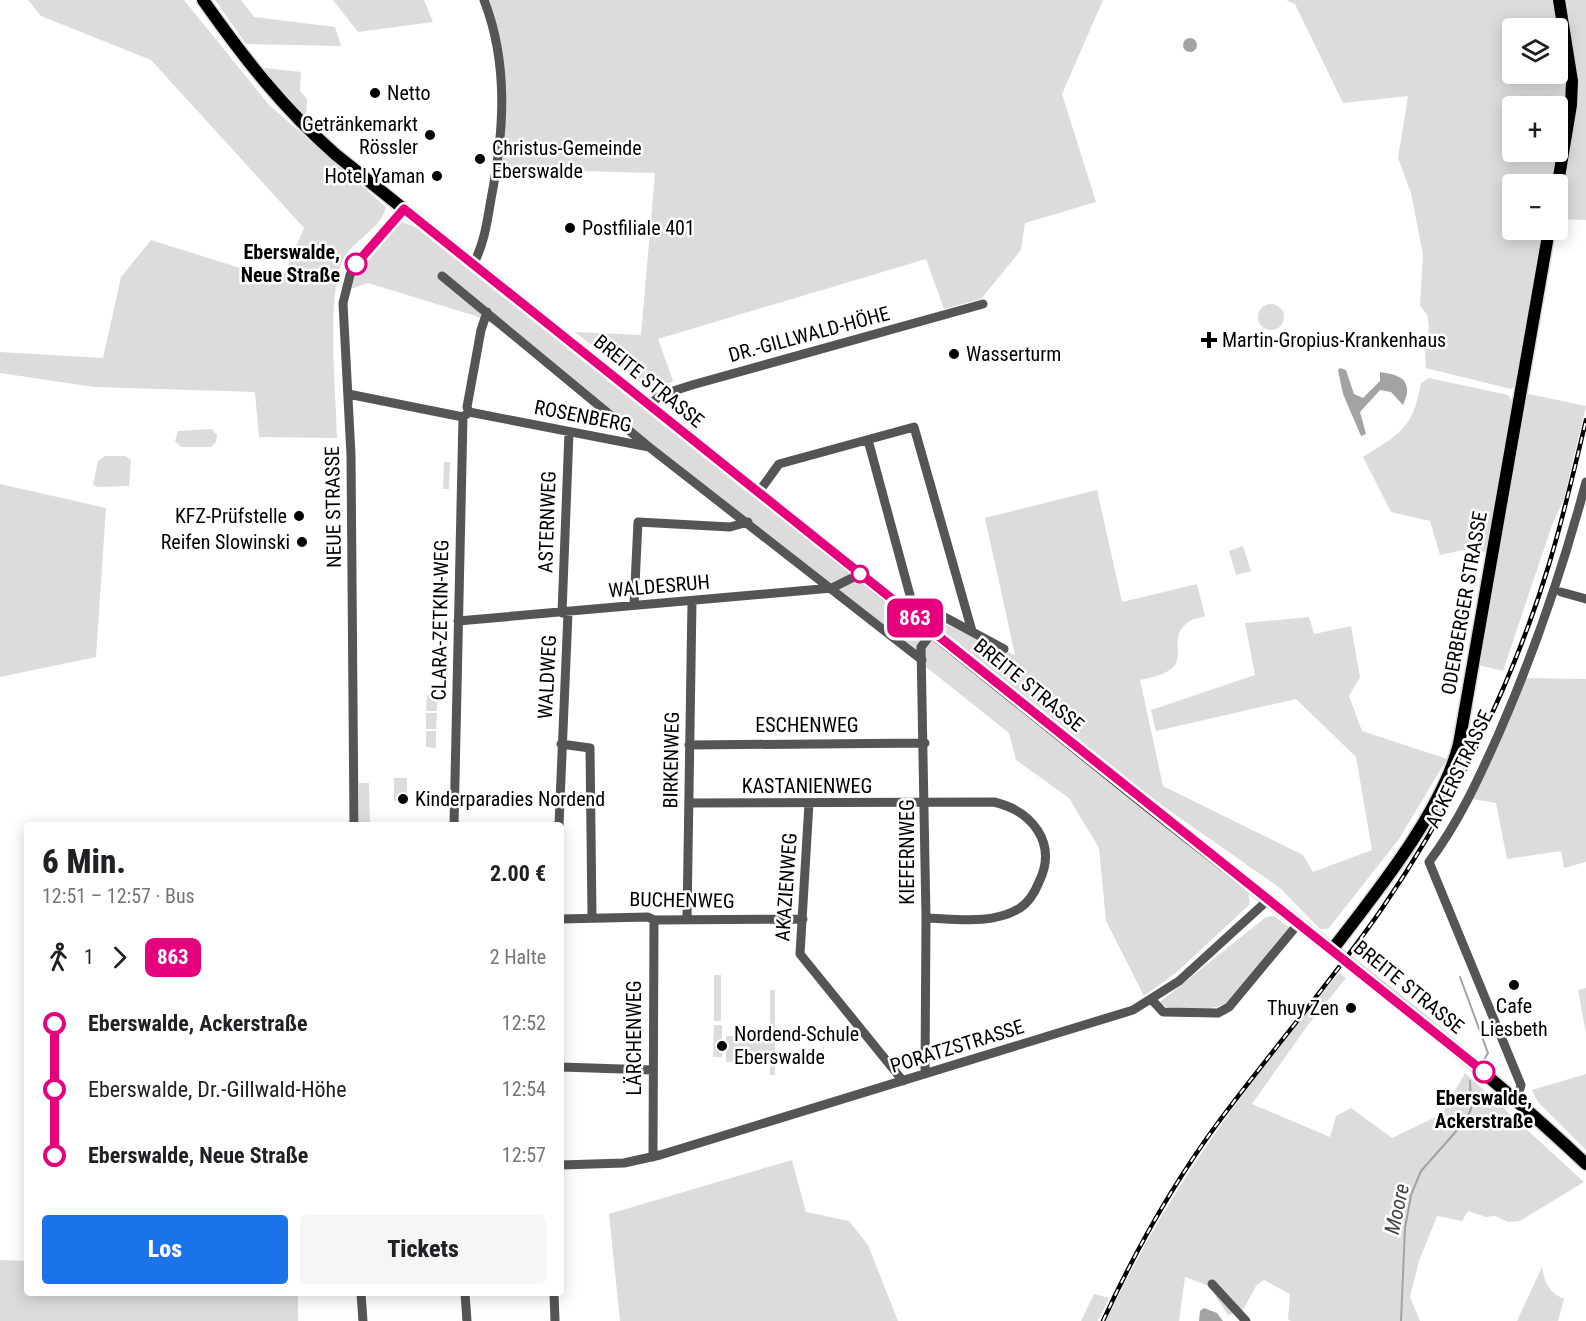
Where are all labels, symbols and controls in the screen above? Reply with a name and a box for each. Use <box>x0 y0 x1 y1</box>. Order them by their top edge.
map controls <box>1502 18 1568 240</box>
button: layers <box>1502 18 1568 84</box>
place label: Netto <box>387 81 430 105</box>
marker: Netto <box>368 86 382 100</box>
button: + <box>1502 96 1568 162</box>
place label: Getränkemarkt Rössler <box>302 112 418 159</box>
marker: Getränkemarkt Rössler <box>423 128 437 142</box>
place label: Christus-Gemeinde Eberswalde <box>492 136 642 183</box>
marker: Christus-Gemeinde Eberswalde <box>473 152 487 166</box>
place label: Hotel Yaman <box>324 164 425 188</box>
marker: Hotel Yaman <box>430 169 444 183</box>
button: − <box>1502 174 1568 240</box>
place label: Postfiliale 401 <box>582 216 695 240</box>
marker: Postfiliale 401 <box>563 221 577 235</box>
place label: Eberswalde, Neue Straße <box>241 240 340 287</box>
marker: Eberswalde, Neue Straße <box>345 253 367 275</box>
street label: DR.-GILLWALD-HÖHE <box>726 301 892 367</box>
place label: Martin-Gropius-Krankenhaus <box>1222 328 1446 352</box>
street label: BREITE STRASSE <box>589 329 709 433</box>
marker: Martin-Gropius-Krankenhaus <box>1200 331 1218 349</box>
place label: Wasserturm <box>966 342 1061 366</box>
marker: Wasserturm <box>947 347 961 361</box>
street label: ROSENBERG <box>532 395 634 437</box>
street label: NEUE STRASSE <box>320 446 346 568</box>
street label: ASTERNWEG <box>533 470 561 574</box>
place label: KFZ-Prüfstelle <box>175 504 287 528</box>
marker: KFZ-Prüfstelle <box>292 509 306 523</box>
street label: ODERBERGER STRASSE <box>1436 509 1492 697</box>
place label: Reifen Slowinski <box>161 530 290 554</box>
marker: Reifen Slowinski <box>295 535 309 549</box>
street label: CLARA-ZETKIN-WEG <box>427 539 453 701</box>
unlabelled marker <box>851 565 869 583</box>
street label: WALDESRUH <box>607 570 711 602</box>
line badge: 863 <box>880 598 950 638</box>
text: 863 <box>899 606 931 630</box>
street label: BREITE STRASSE <box>969 633 1089 737</box>
street label: WALDWEG <box>533 634 561 720</box>
street label: ACKERSTRASSE <box>1420 706 1498 832</box>
street label: BIRKENWEG <box>658 711 684 809</box>
street label: ESCHENWEG <box>755 713 859 737</box>
street label: KASTANIENWEG <box>742 774 872 798</box>
place label: Kinderparadies Nordend <box>415 787 605 811</box>
marker: Kinderparadies Nordend <box>396 792 410 806</box>
street label: KIEFERNWEG <box>895 799 919 905</box>
street label: AKAZIENWEG <box>770 832 802 942</box>
text: 6 Min. <box>42 842 126 881</box>
text: 2.00 € <box>490 861 546 886</box>
text: 12:51 – 12:57 · Bus <box>42 884 195 908</box>
street label: BUCHENWEG <box>629 887 735 913</box>
street label: BREITE STRASSE <box>1349 935 1469 1039</box>
icon: walk <box>42 941 75 974</box>
icon: forward <box>103 941 136 974</box>
text: 1 <box>84 945 94 969</box>
text: 863 <box>157 945 189 969</box>
text: 2 Halte <box>490 945 546 969</box>
marker: Cafe Liesbeth <box>1507 978 1521 992</box>
street label: LÄRCHENWEG <box>622 981 646 1095</box>
place label: Cafe Liesbeth <box>1480 994 1548 1041</box>
place label: Thuy Zen <box>1267 996 1339 1020</box>
marker: Thuy Zen <box>1344 1001 1358 1015</box>
text: Eberswalde, Ackerstraße <box>88 1011 307 1036</box>
text: 12:52 <box>502 1011 546 1035</box>
street label: PORATZSTRASSE <box>887 1014 1027 1078</box>
place label: Nordend-Schule Eberswalde <box>734 1022 859 1069</box>
marker: Nordend-Schule Eberswalde <box>715 1039 729 1053</box>
marker: Eberswalde, Ackerstraße <box>1473 1061 1495 1083</box>
text: Eberswalde, Dr.-Gillwald-Höhe <box>88 1077 347 1102</box>
text: 12:54 <box>502 1077 546 1101</box>
place label: Eberswalde, Ackerstraße <box>1435 1086 1533 1133</box>
text: Eberswalde, Neue Straße <box>88 1143 308 1168</box>
text: 12:57 <box>502 1143 546 1167</box>
water label: Moore <box>1380 1181 1414 1237</box>
button: Los <box>42 1215 288 1284</box>
button: Tickets <box>300 1215 546 1284</box>

